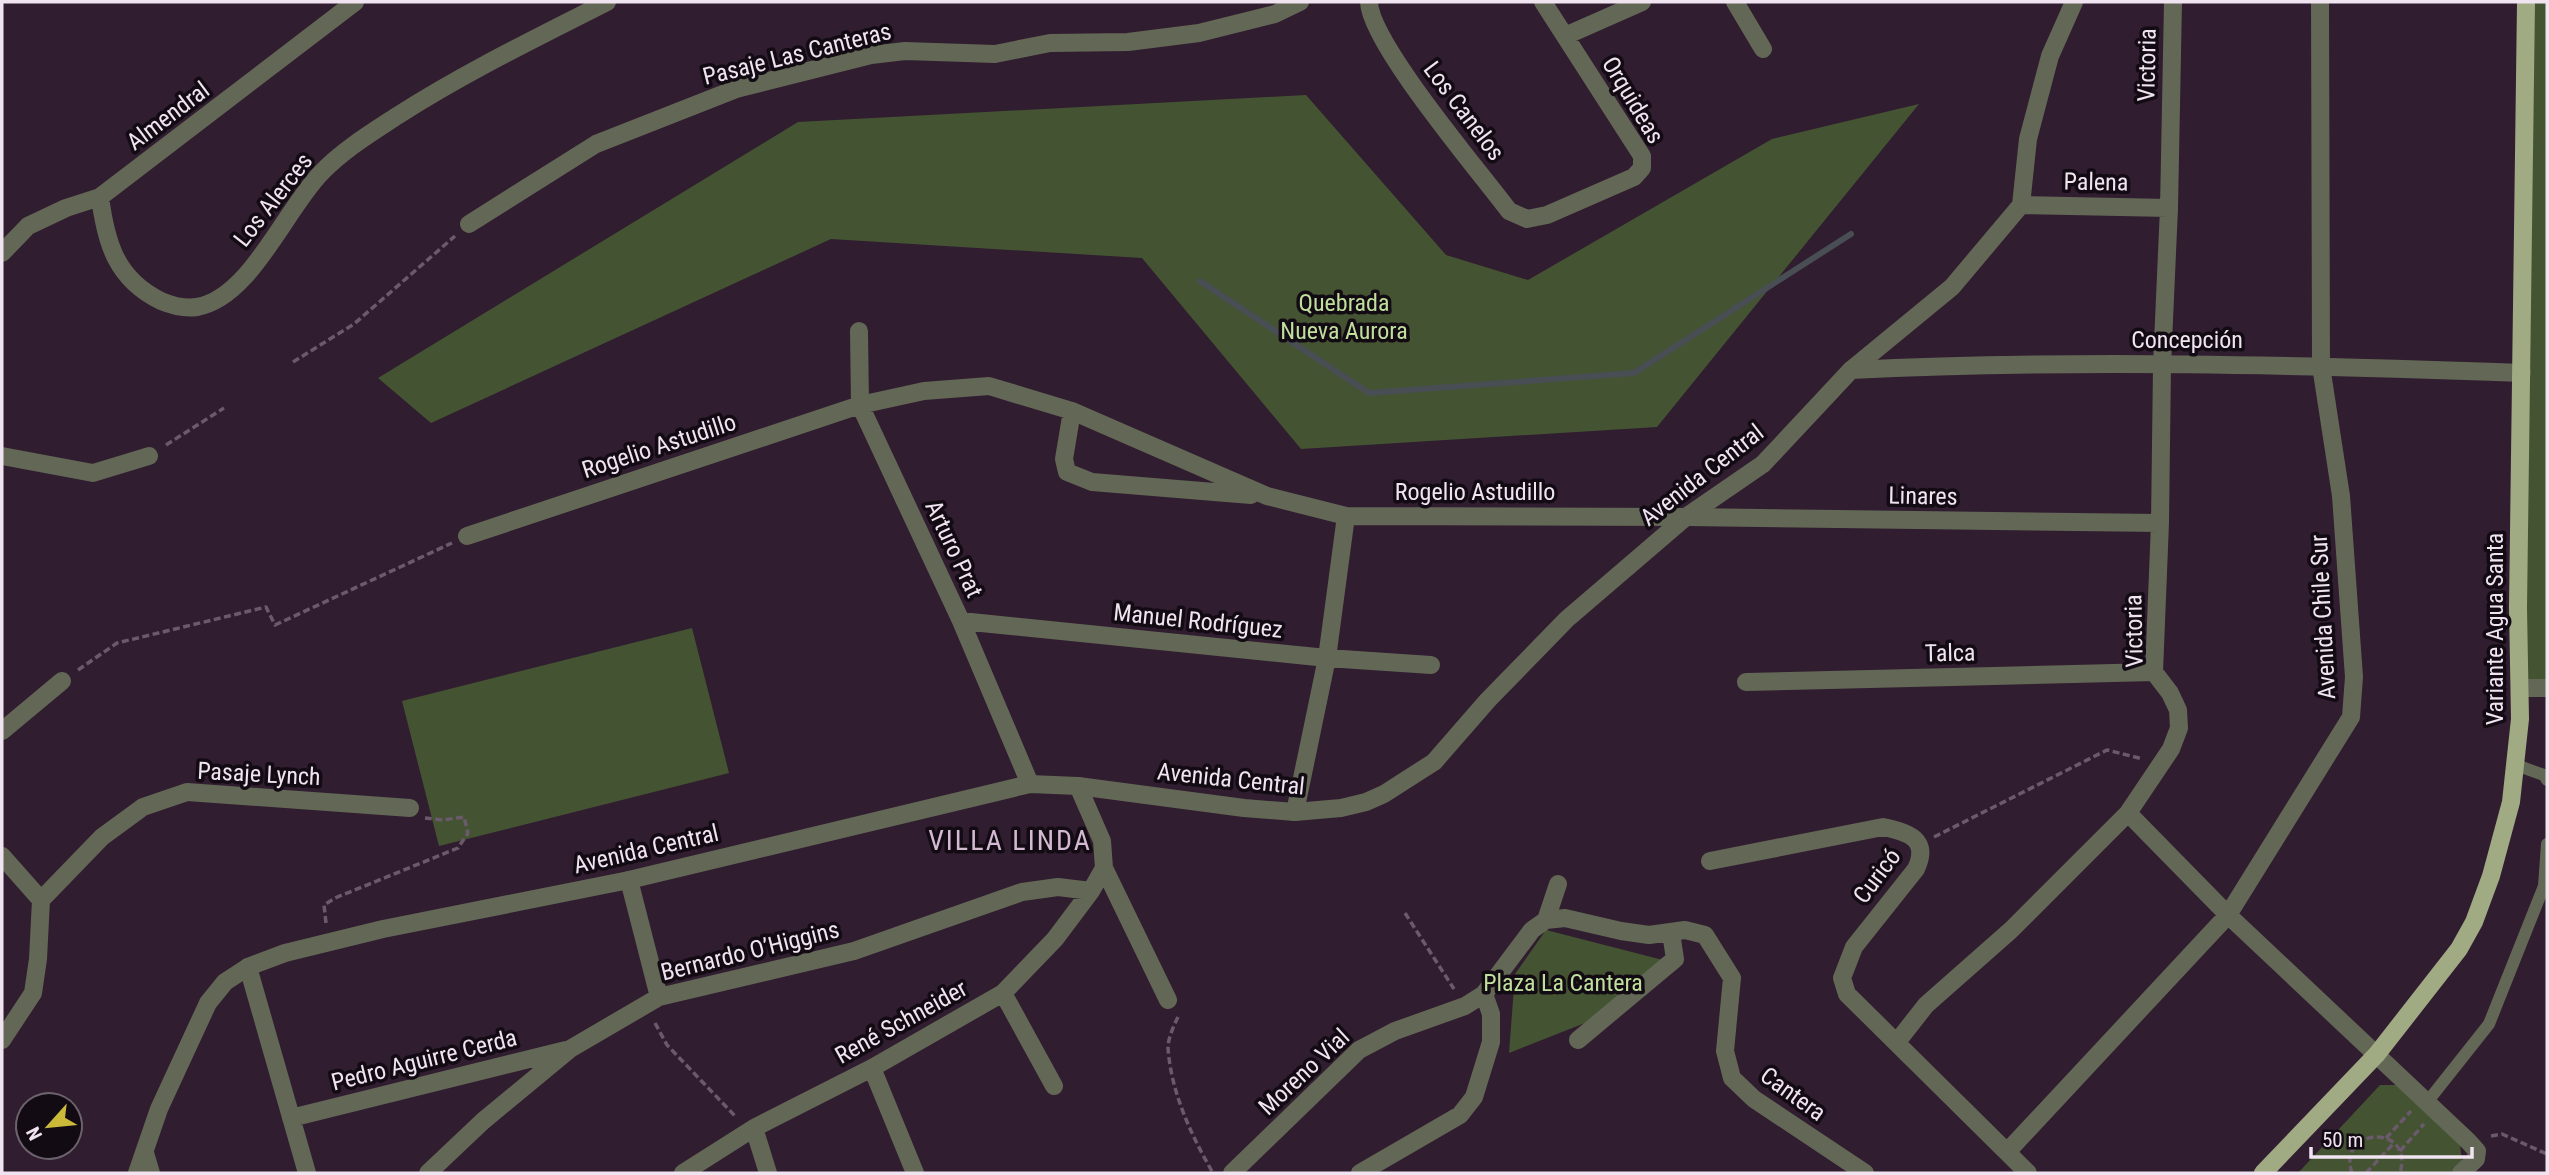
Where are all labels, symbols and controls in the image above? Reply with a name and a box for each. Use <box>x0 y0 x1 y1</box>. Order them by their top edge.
street label: Pasaje Las Canteras <box>700 17 894 91</box>
street label: Victoria <box>2132 28 2162 102</box>
street label: Orquideas <box>1596 52 1670 148</box>
street label: Los Canelos <box>1418 56 1510 166</box>
street label: Almendral <box>121 76 215 156</box>
street label: Los Alerces <box>228 148 318 252</box>
street label: Palena <box>2063 167 2129 197</box>
park label: Quebrada Nueva Aurora <box>1280 289 1408 345</box>
street label: Concepción <box>2131 326 2243 354</box>
street label: Rogelio Astudillo <box>578 408 740 484</box>
street label: Avenida Central <box>1635 418 1769 532</box>
street label: Rogelio Astudillo <box>1395 478 1555 506</box>
street label: Linares <box>1888 481 1958 511</box>
street label: Arturo Prat <box>919 496 989 602</box>
street label: Variante Agua Santa <box>2481 533 2509 725</box>
street label: Avenida Chile Sur <box>2305 534 2341 700</box>
street label: Victoria <box>2119 594 2149 668</box>
street label: Manuel Rodríguez <box>1112 598 1284 644</box>
street label: Talca <box>1924 639 1976 667</box>
street label: Pasaje Lynch <box>197 757 321 791</box>
street label: Avenida Central <box>1156 757 1306 801</box>
street label: Avenida Central <box>571 819 721 879</box>
district label: VILLA LINDA <box>928 824 1092 857</box>
street label: Curicó <box>1847 843 1907 909</box>
street label: Bernardo O’Higgins <box>658 915 842 987</box>
park label: Plaza La Cantera <box>1483 969 1643 997</box>
street label: René Schneider <box>830 974 972 1070</box>
street label: Pedro Aguirre Cerda <box>328 1023 520 1097</box>
street label: Moreno Vial <box>1253 1023 1355 1121</box>
street label: Cantera <box>1755 1061 1831 1127</box>
north arrow <box>14 1091 84 1161</box>
scale bar <box>2311 1116 2472 1160</box>
text: N <box>21 1123 47 1144</box>
text: 50 m <box>2322 1128 2363 1152</box>

